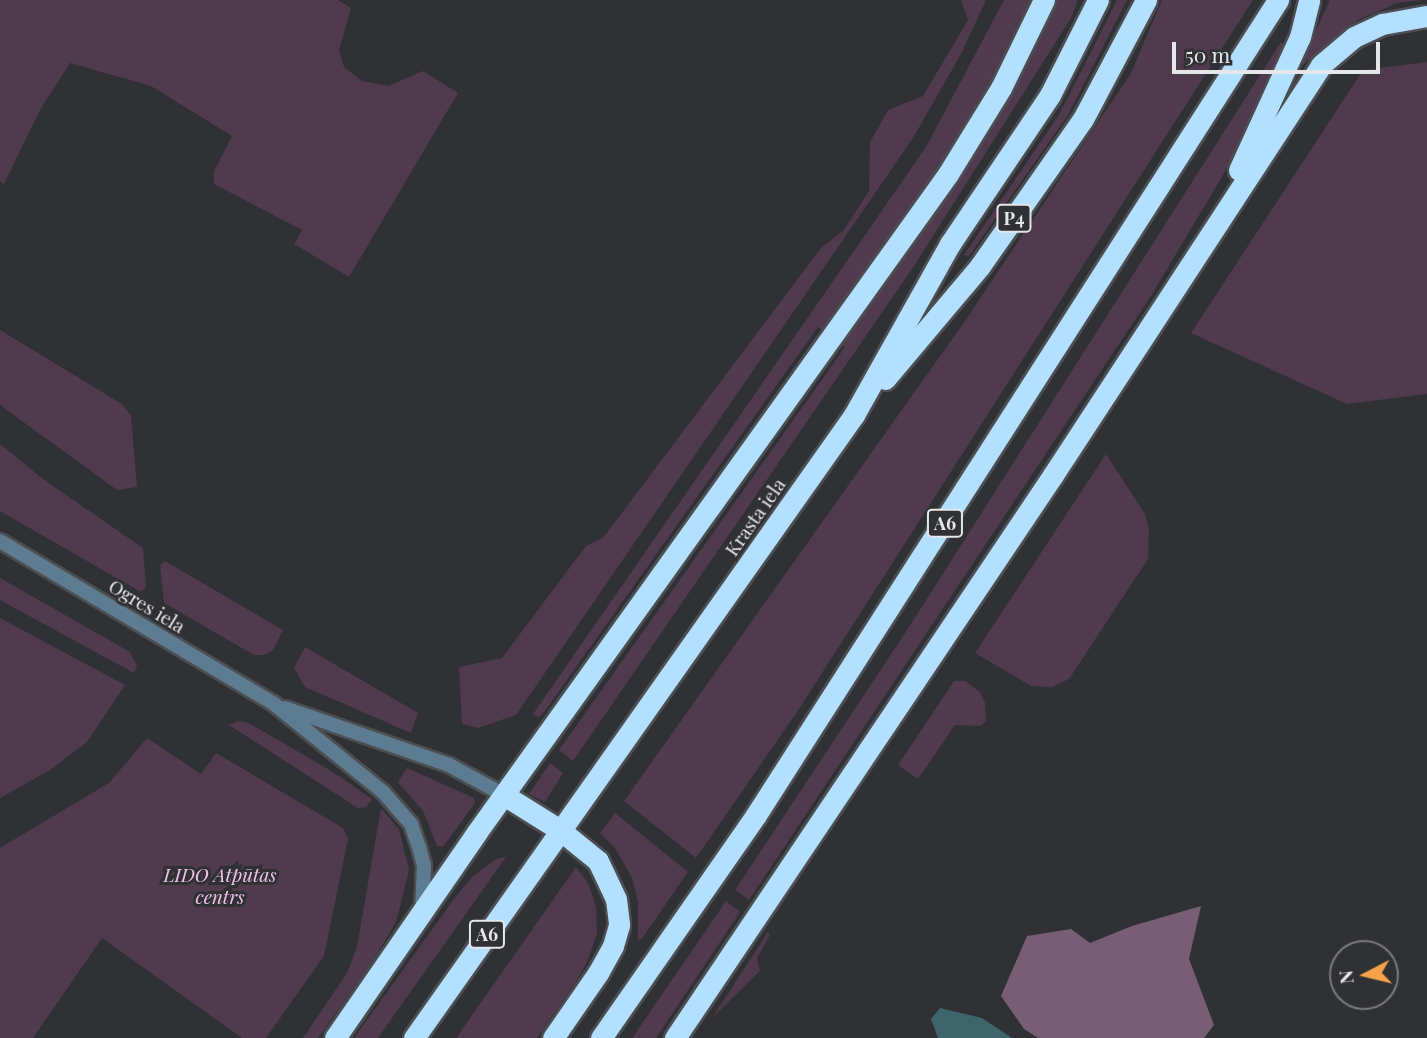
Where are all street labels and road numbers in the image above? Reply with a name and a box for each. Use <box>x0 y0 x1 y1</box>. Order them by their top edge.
road number: P4 <box>995 204 1033 232</box>
street label: Krasta iela <box>720 474 790 560</box>
road number: A6 <box>926 508 964 538</box>
street label: Ogres iela <box>105 574 189 638</box>
road number: A6 <box>468 919 506 948</box>

